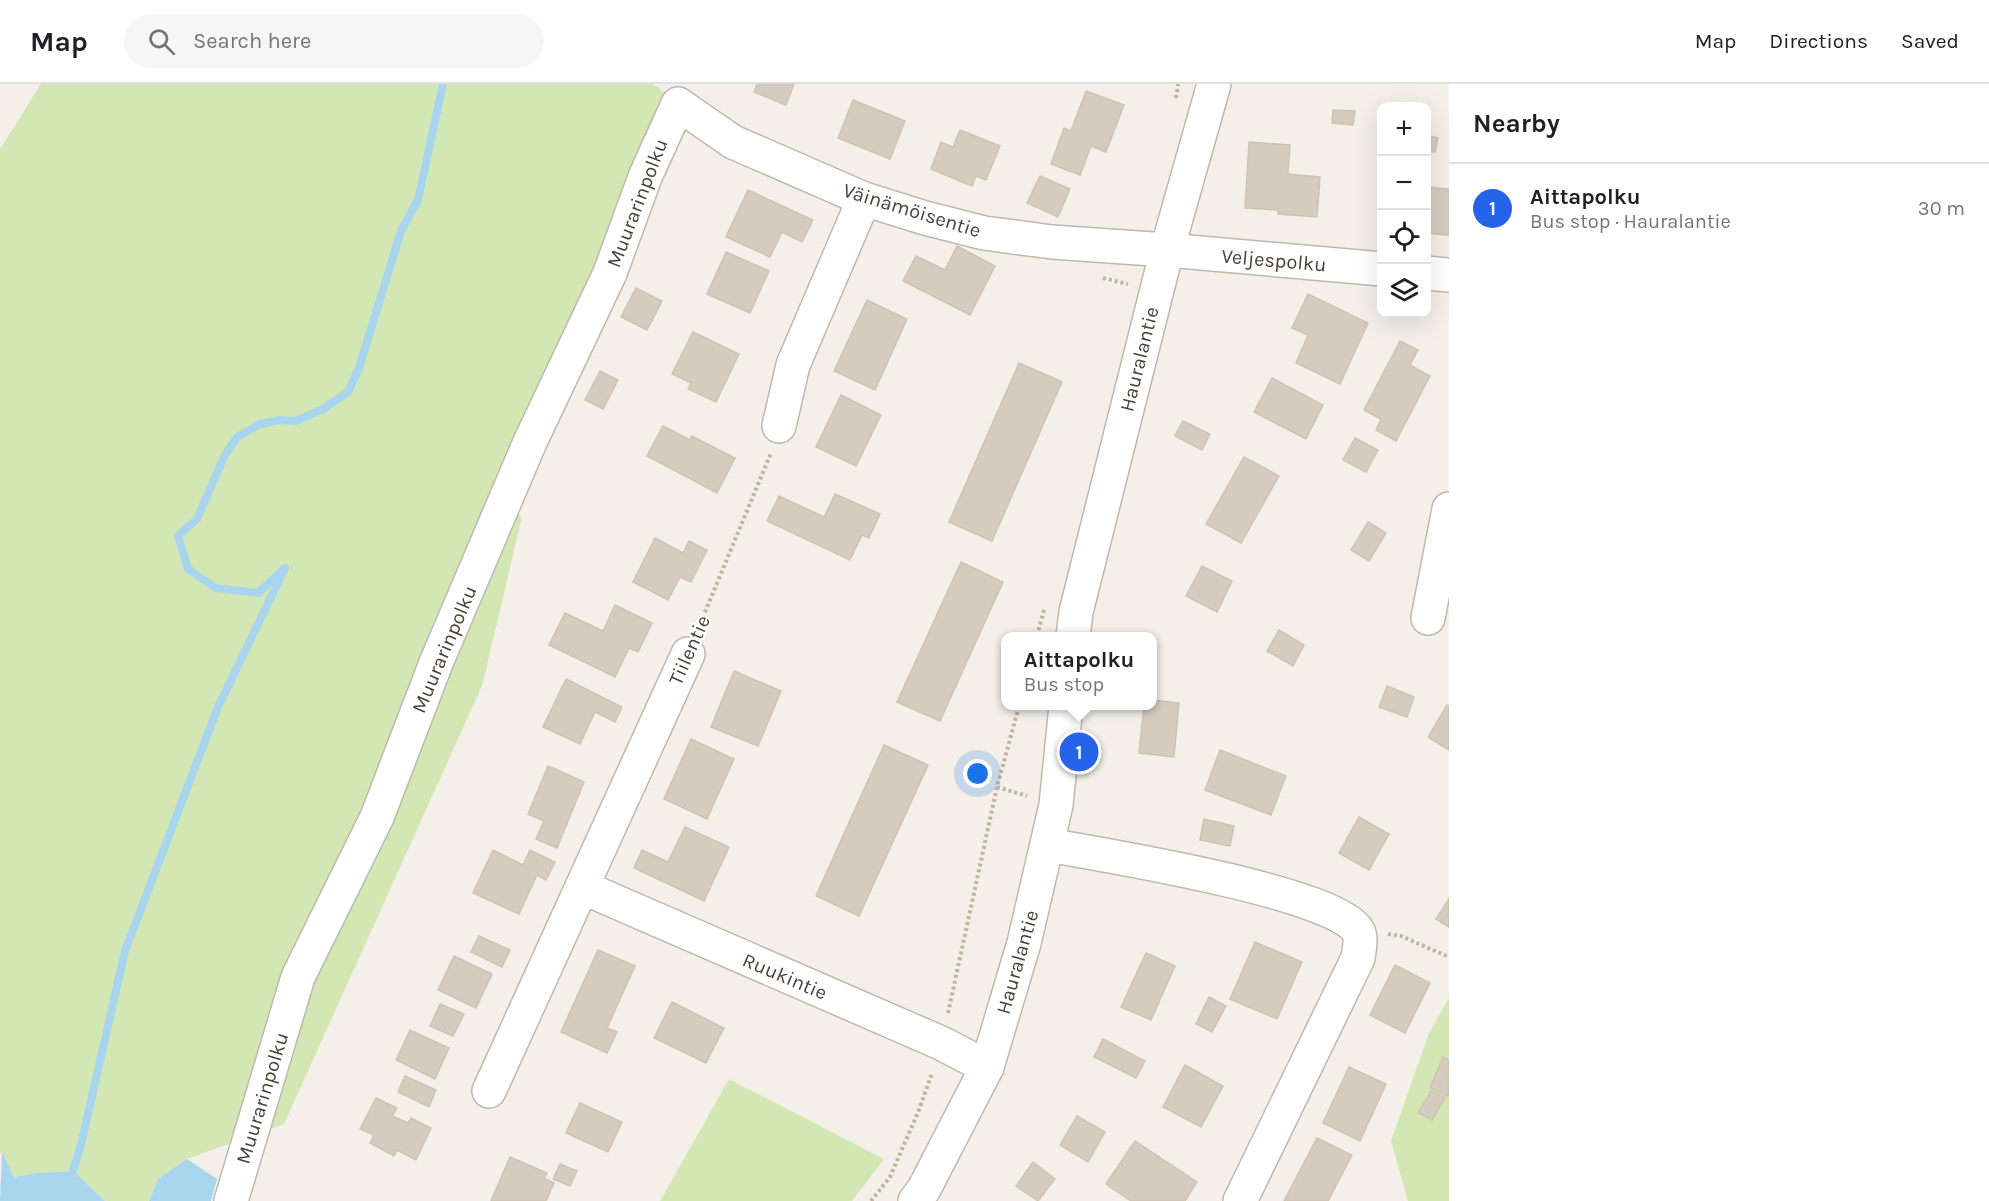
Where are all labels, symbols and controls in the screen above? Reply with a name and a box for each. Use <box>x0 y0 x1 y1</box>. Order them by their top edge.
search box <box>124 14 544 68</box>
text: Map <box>30 25 88 58</box>
icon: search <box>145 25 178 58</box>
text: Search here <box>193 28 311 54</box>
text: Map <box>1695 29 1736 53</box>
text: Directions <box>1769 29 1868 53</box>
text: Saved <box>1901 29 1959 53</box>
map controls <box>1377 102 1431 318</box>
button: + <box>1377 102 1431 156</box>
text: Nearby <box>1473 108 1560 139</box>
street label: Muurarinpolku <box>602 135 673 271</box>
button: − <box>1377 156 1431 210</box>
street label: Väinämöisentie <box>840 179 984 242</box>
text: Aittapolku <box>1530 184 1641 210</box>
text: 1 <box>1489 197 1496 220</box>
text: 30 m <box>1918 197 1965 220</box>
button: locate <box>1377 210 1431 264</box>
text: Bus stop · Hauralantie <box>1530 210 1731 233</box>
street label: Veljespolku <box>1221 244 1327 277</box>
button: layers <box>1377 264 1431 318</box>
street label: Hauralantie <box>1115 304 1164 414</box>
street label: Muurarinpolku <box>407 582 482 716</box>
street label: Tiilentie <box>664 612 715 689</box>
popup <box>1001 632 1157 710</box>
text: Aittapolku <box>1024 647 1134 673</box>
text: Bus stop <box>1024 673 1104 696</box>
pin: 1 <box>1060 730 1098 774</box>
your location <box>963 759 992 788</box>
street label: Hauralantie <box>992 907 1043 1017</box>
street label: Ruukintie <box>739 948 831 1005</box>
street label: Muurarinpolku <box>232 1030 293 1167</box>

